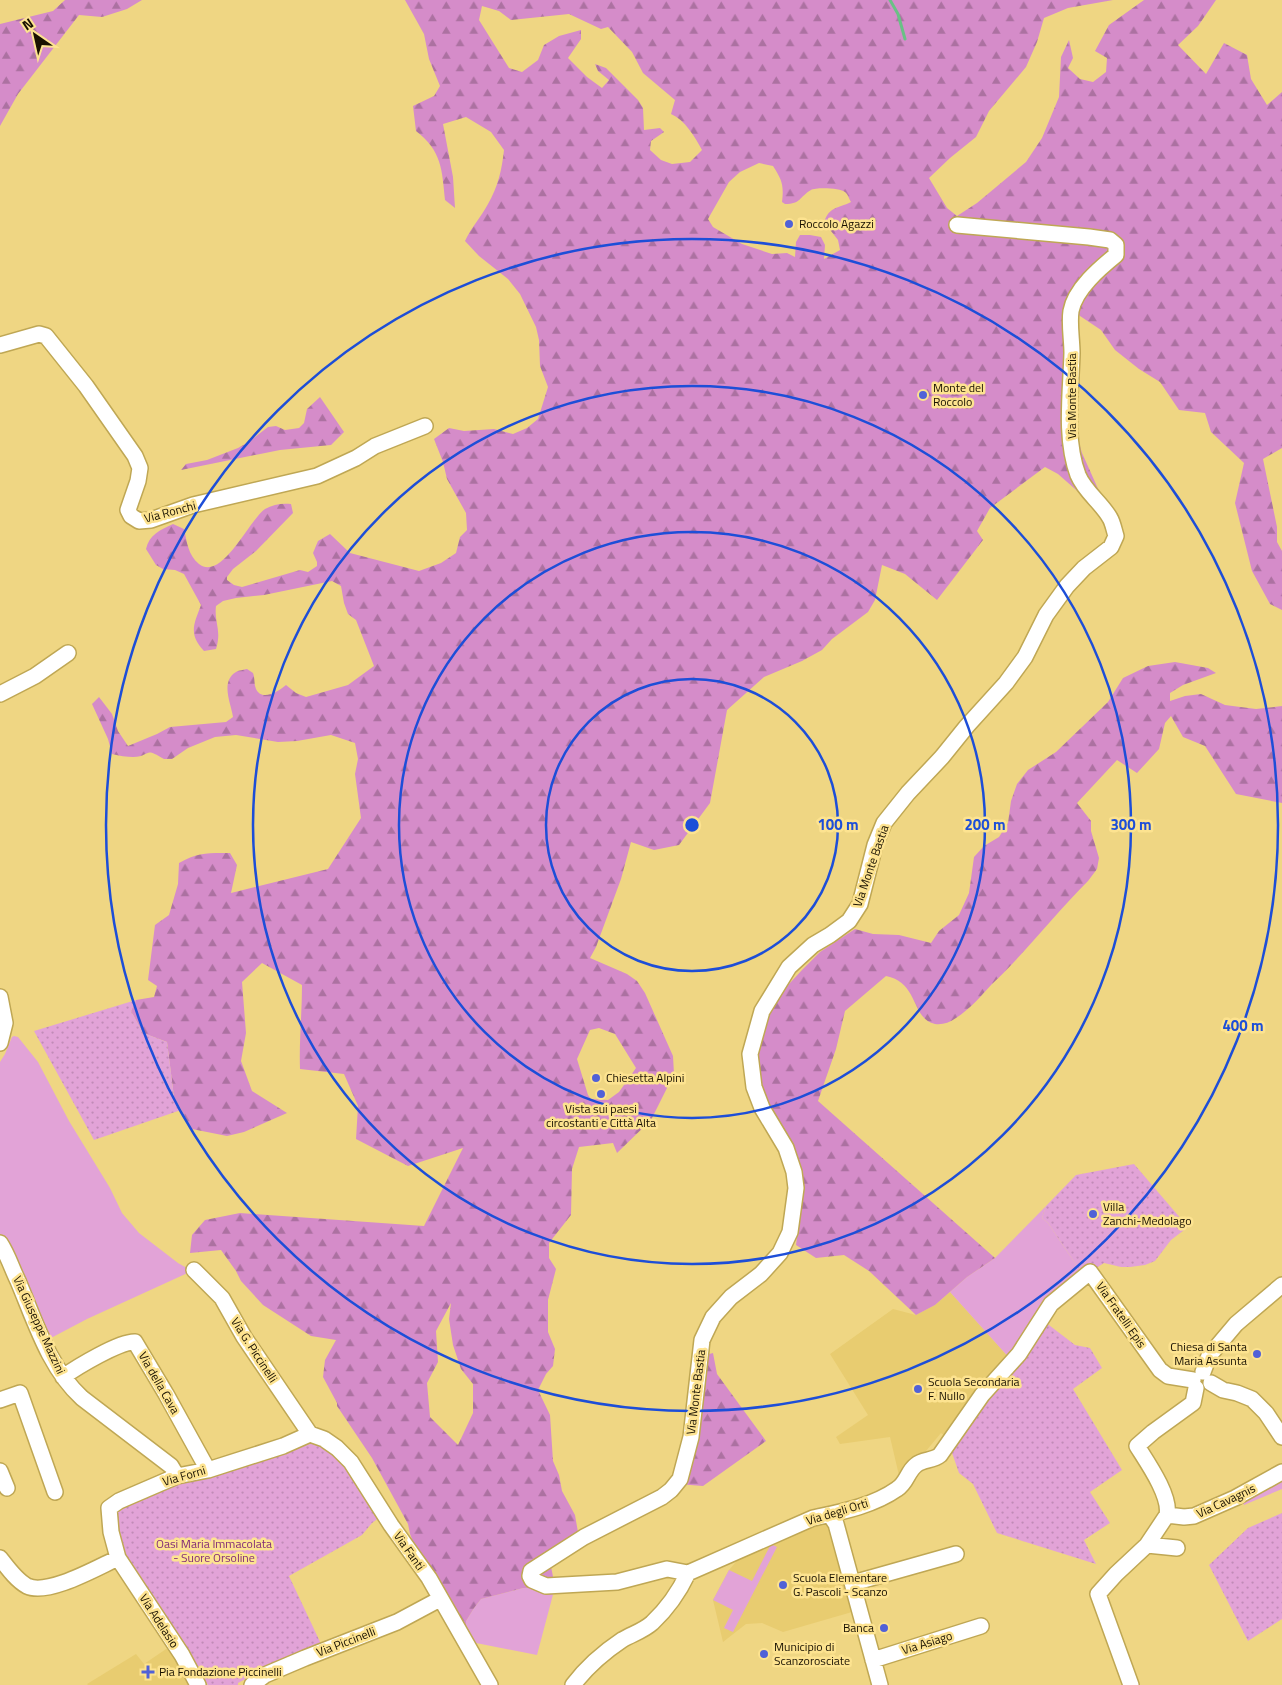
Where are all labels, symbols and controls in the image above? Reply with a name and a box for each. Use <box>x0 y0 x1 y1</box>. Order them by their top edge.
north arrow <box>10 10 60 60</box>
text: N <box>18 12 37 35</box>
place label: Roccolo Agazzi <box>799 214 874 233</box>
marker: Roccolo Agazzi <box>783 218 795 230</box>
street label: Via Monte Bastia <box>1062 353 1081 439</box>
place label: Monte del Roccolo <box>933 378 984 411</box>
marker: Monte del Roccolo <box>917 389 929 401</box>
street label: Via Ronchi <box>142 496 198 528</box>
text: 100 m <box>817 813 859 836</box>
text: 200 m <box>964 813 1006 836</box>
text: 300 m <box>1110 813 1152 836</box>
centre of rings <box>683 816 701 834</box>
street label: Via Monte Bastia <box>848 822 893 909</box>
text: 400 m <box>1222 1014 1264 1037</box>
place label: Chiesetta Alpini <box>606 1068 684 1087</box>
marker: Chiesetta Alpini <box>590 1072 602 1084</box>
marker: Vista sui paesi circostanti e Città Alta <box>595 1088 607 1100</box>
place label: Vista sui paesi circostanti e Città Alta <box>546 1099 656 1132</box>
place label: Villa Zanchi-Medolago <box>1103 1197 1192 1230</box>
marker: Villa Zanchi-Medolago <box>1087 1208 1099 1220</box>
street label: Via Giuseppe Mazzini <box>8 1273 71 1377</box>
street label: Via Fratelli Epis <box>1092 1278 1151 1352</box>
street label: Via G. Piccinelli <box>226 1313 283 1386</box>
place label: Chiesa di Santa Maria Assunta <box>1170 1337 1247 1370</box>
street label: Via della Cava <box>134 1348 185 1417</box>
street label: Via Monte Bastia <box>681 1348 710 1436</box>
marker: Chiesa di Santa Maria Assunta <box>1251 1348 1263 1360</box>
place label: Scuola Secondaria F. Nullo <box>928 1372 1020 1405</box>
marker: Scuola Secondaria F. Nullo <box>912 1383 924 1395</box>
street label: Via Forni <box>160 1460 208 1491</box>
street label: Via Cavagnis <box>1193 1478 1259 1523</box>
street label: Via degli Orti <box>804 1493 870 1530</box>
street label: Via Fanti <box>389 1527 430 1574</box>
park label: Oasi Maria Immacolata - Suore Orsoline <box>156 1534 272 1567</box>
place label: Scuola Elementare G. Pascoli - Scanzo <box>793 1568 888 1601</box>
marker: Scuola Elementare G. Pascoli - Scanzo <box>777 1579 789 1591</box>
street label: Via Adelasio <box>135 1590 184 1652</box>
place label: Banca <box>843 1618 874 1637</box>
street label: Via Piccinelli <box>314 1622 378 1661</box>
marker: Banca <box>878 1622 890 1634</box>
street label: Via Asiago <box>899 1626 955 1659</box>
place label: Municipio di Scanzorosciate <box>774 1637 850 1670</box>
marker: Municipio di Scanzorosciate <box>758 1648 770 1660</box>
place label: Pia Fondazione Piccinelli <box>159 1662 282 1681</box>
marker: Pia Fondazione Piccinelli <box>141 1665 155 1679</box>

